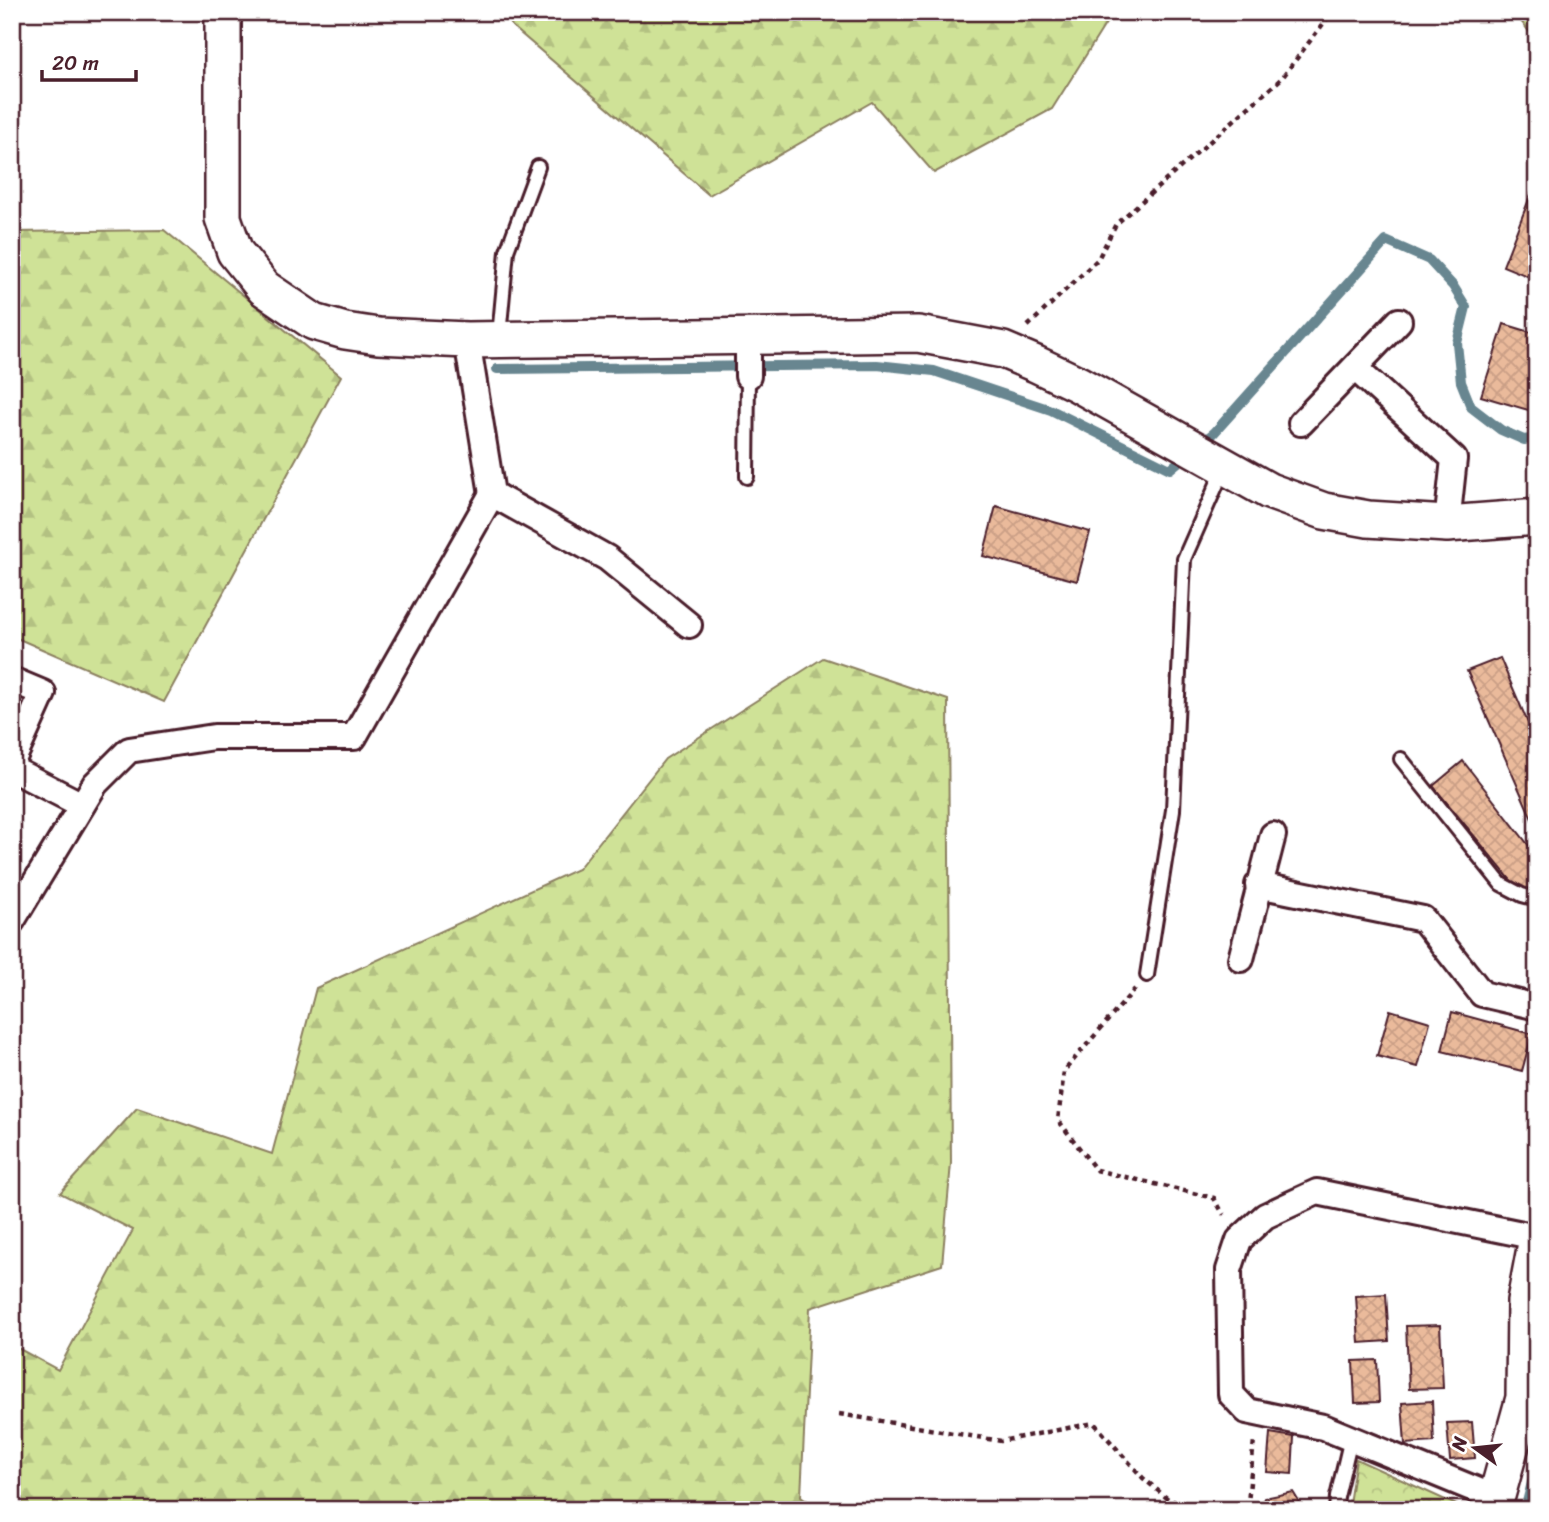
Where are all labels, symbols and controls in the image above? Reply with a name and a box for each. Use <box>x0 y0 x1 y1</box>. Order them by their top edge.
scale bar <box>42 38 136 82</box>
text: 20 m <box>52 44 99 82</box>
north arrow <box>1440 1414 1510 1484</box>
text: N <box>1441 1432 1477 1455</box>

